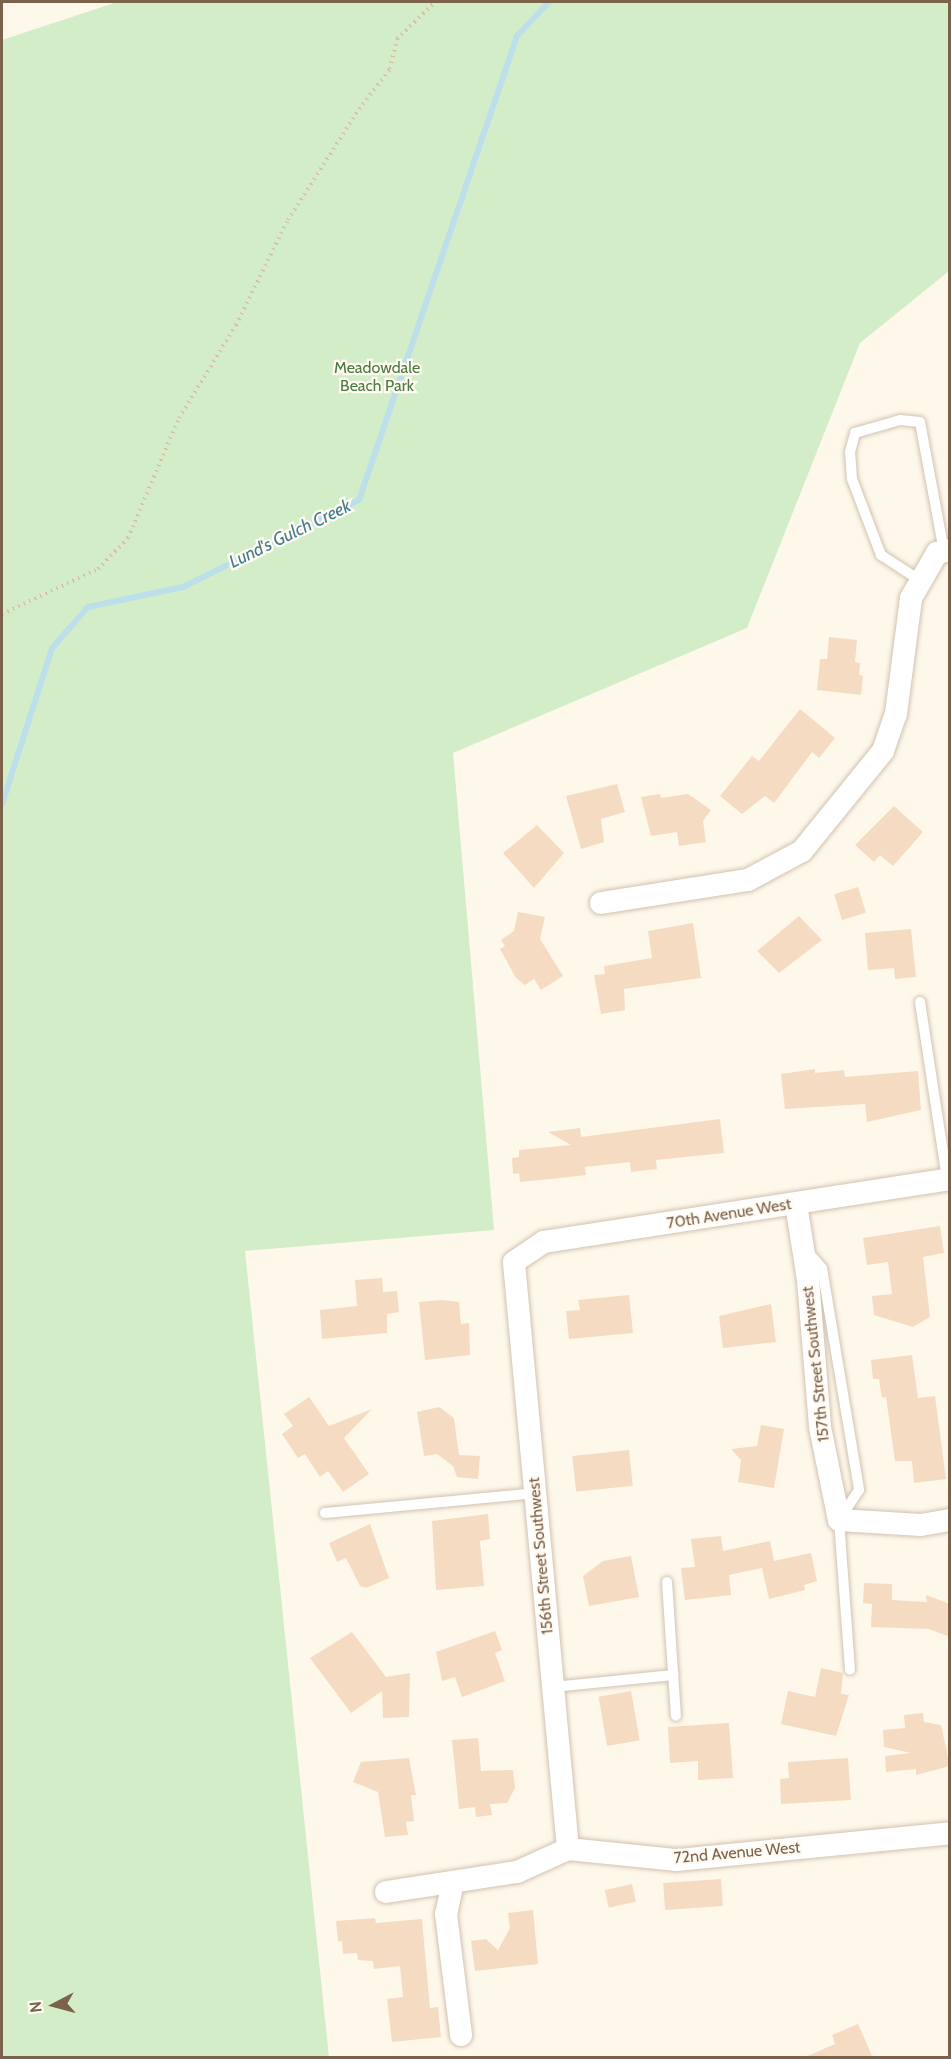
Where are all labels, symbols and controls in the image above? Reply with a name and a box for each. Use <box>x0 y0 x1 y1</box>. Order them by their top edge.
park label: Meadowdale Beach Park <box>334 358 420 396</box>
water label: Lund's Gulch Creek <box>226 495 354 573</box>
street label: 70th Avenue West <box>665 1195 793 1233</box>
street label: 157th Street Southwest <box>798 1285 834 1443</box>
street label: 156th Street Southwest <box>525 1477 557 1635</box>
street label: 72nd Avenue West <box>673 1838 801 1868</box>
north arrow <box>24 1975 84 2035</box>
text: N <box>26 2000 46 2014</box>

